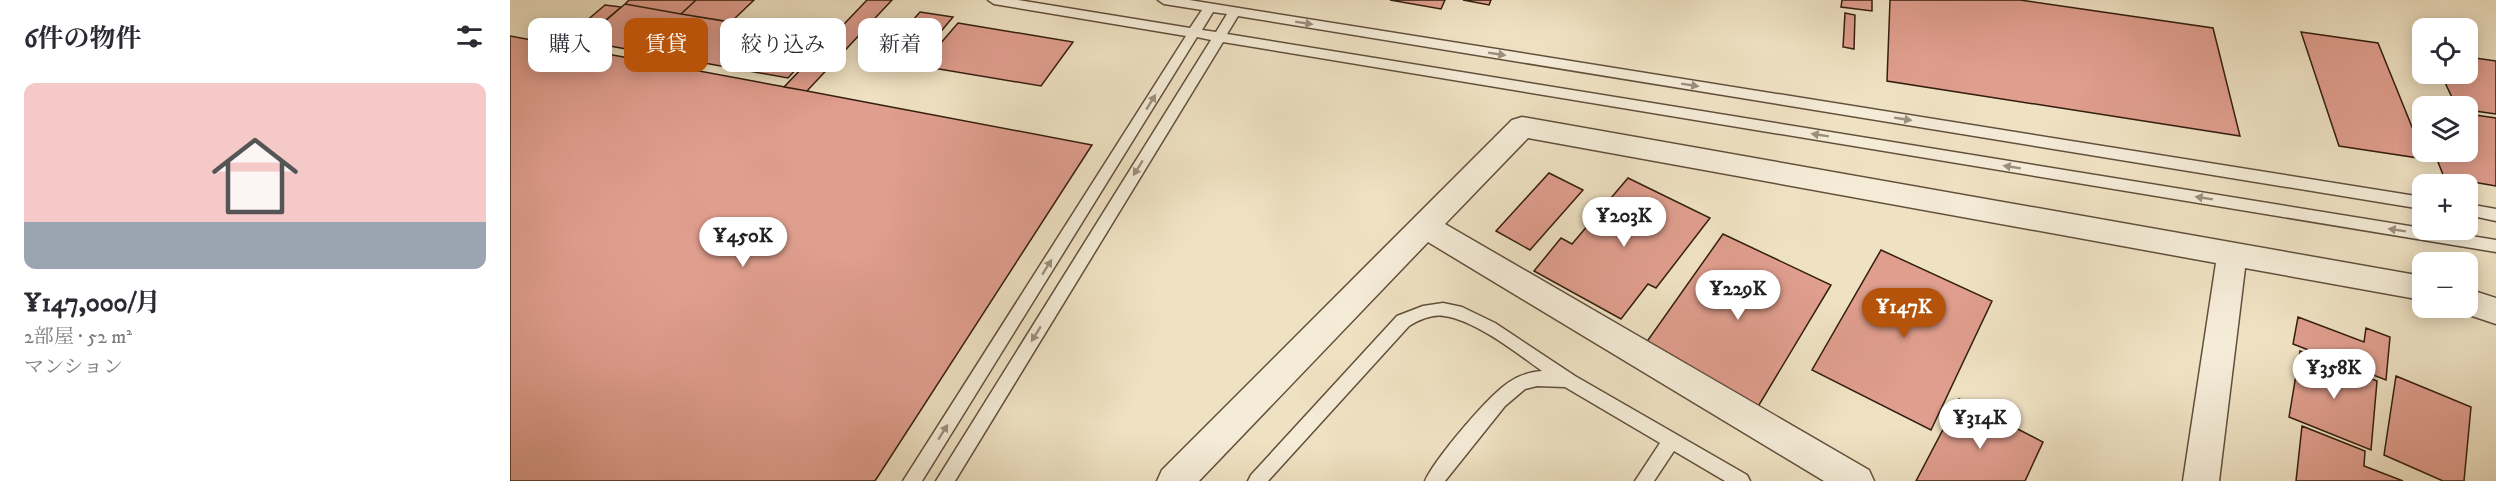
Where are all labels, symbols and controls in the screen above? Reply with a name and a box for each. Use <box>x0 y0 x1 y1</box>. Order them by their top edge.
chip: 購入 <box>528 18 612 72</box>
chip: 賃貸 <box>624 18 708 72</box>
chip: 絞り込み <box>720 18 846 72</box>
chip: 新着 <box>858 18 942 72</box>
one-way arrow <box>1295 18 1314 27</box>
map controls <box>2412 18 2478 318</box>
button: locate <box>2412 18 2478 84</box>
icon: filters <box>453 20 486 53</box>
text: 6件の物件 <box>24 23 142 56</box>
one-way arrow <box>1488 49 1507 58</box>
one-way arrow <box>1680 80 1699 89</box>
one-way arrow <box>1145 94 1156 110</box>
button: layers <box>2412 96 2478 162</box>
one-way arrow <box>1893 115 1912 124</box>
icon: home <box>201 122 309 230</box>
one-way arrow <box>1810 131 1829 140</box>
one-way arrow <box>1133 160 1144 176</box>
one-way arrow <box>2002 162 2021 171</box>
button: + <box>2412 174 2478 240</box>
one-way arrow <box>2195 194 2214 203</box>
pin: ¥203K <box>1582 197 1666 248</box>
text: ¥203K <box>1596 204 1652 229</box>
pin: ¥450K <box>701 217 785 268</box>
text: ¥450K <box>713 224 773 249</box>
one-way arrow <box>2387 225 2406 234</box>
button: − <box>2412 252 2478 318</box>
one-way arrow <box>1041 258 1052 275</box>
pin: ¥229K <box>1696 270 1780 321</box>
text: ¥229K <box>1709 277 1767 302</box>
text: ¥147,000/月 <box>24 287 161 320</box>
pin: ¥147K <box>1862 288 1946 339</box>
text: ¥147K <box>1876 295 1932 320</box>
text: 2部屋 · 52 m² <box>24 325 132 350</box>
one-way arrow <box>1030 326 1041 342</box>
pin: ¥358K <box>2292 349 2376 400</box>
text: マンション <box>24 355 123 380</box>
text: ¥358K <box>2307 356 2361 381</box>
pin: ¥314K <box>1938 399 2022 450</box>
text: ¥314K <box>1953 406 2007 431</box>
one-way arrow <box>937 423 948 440</box>

